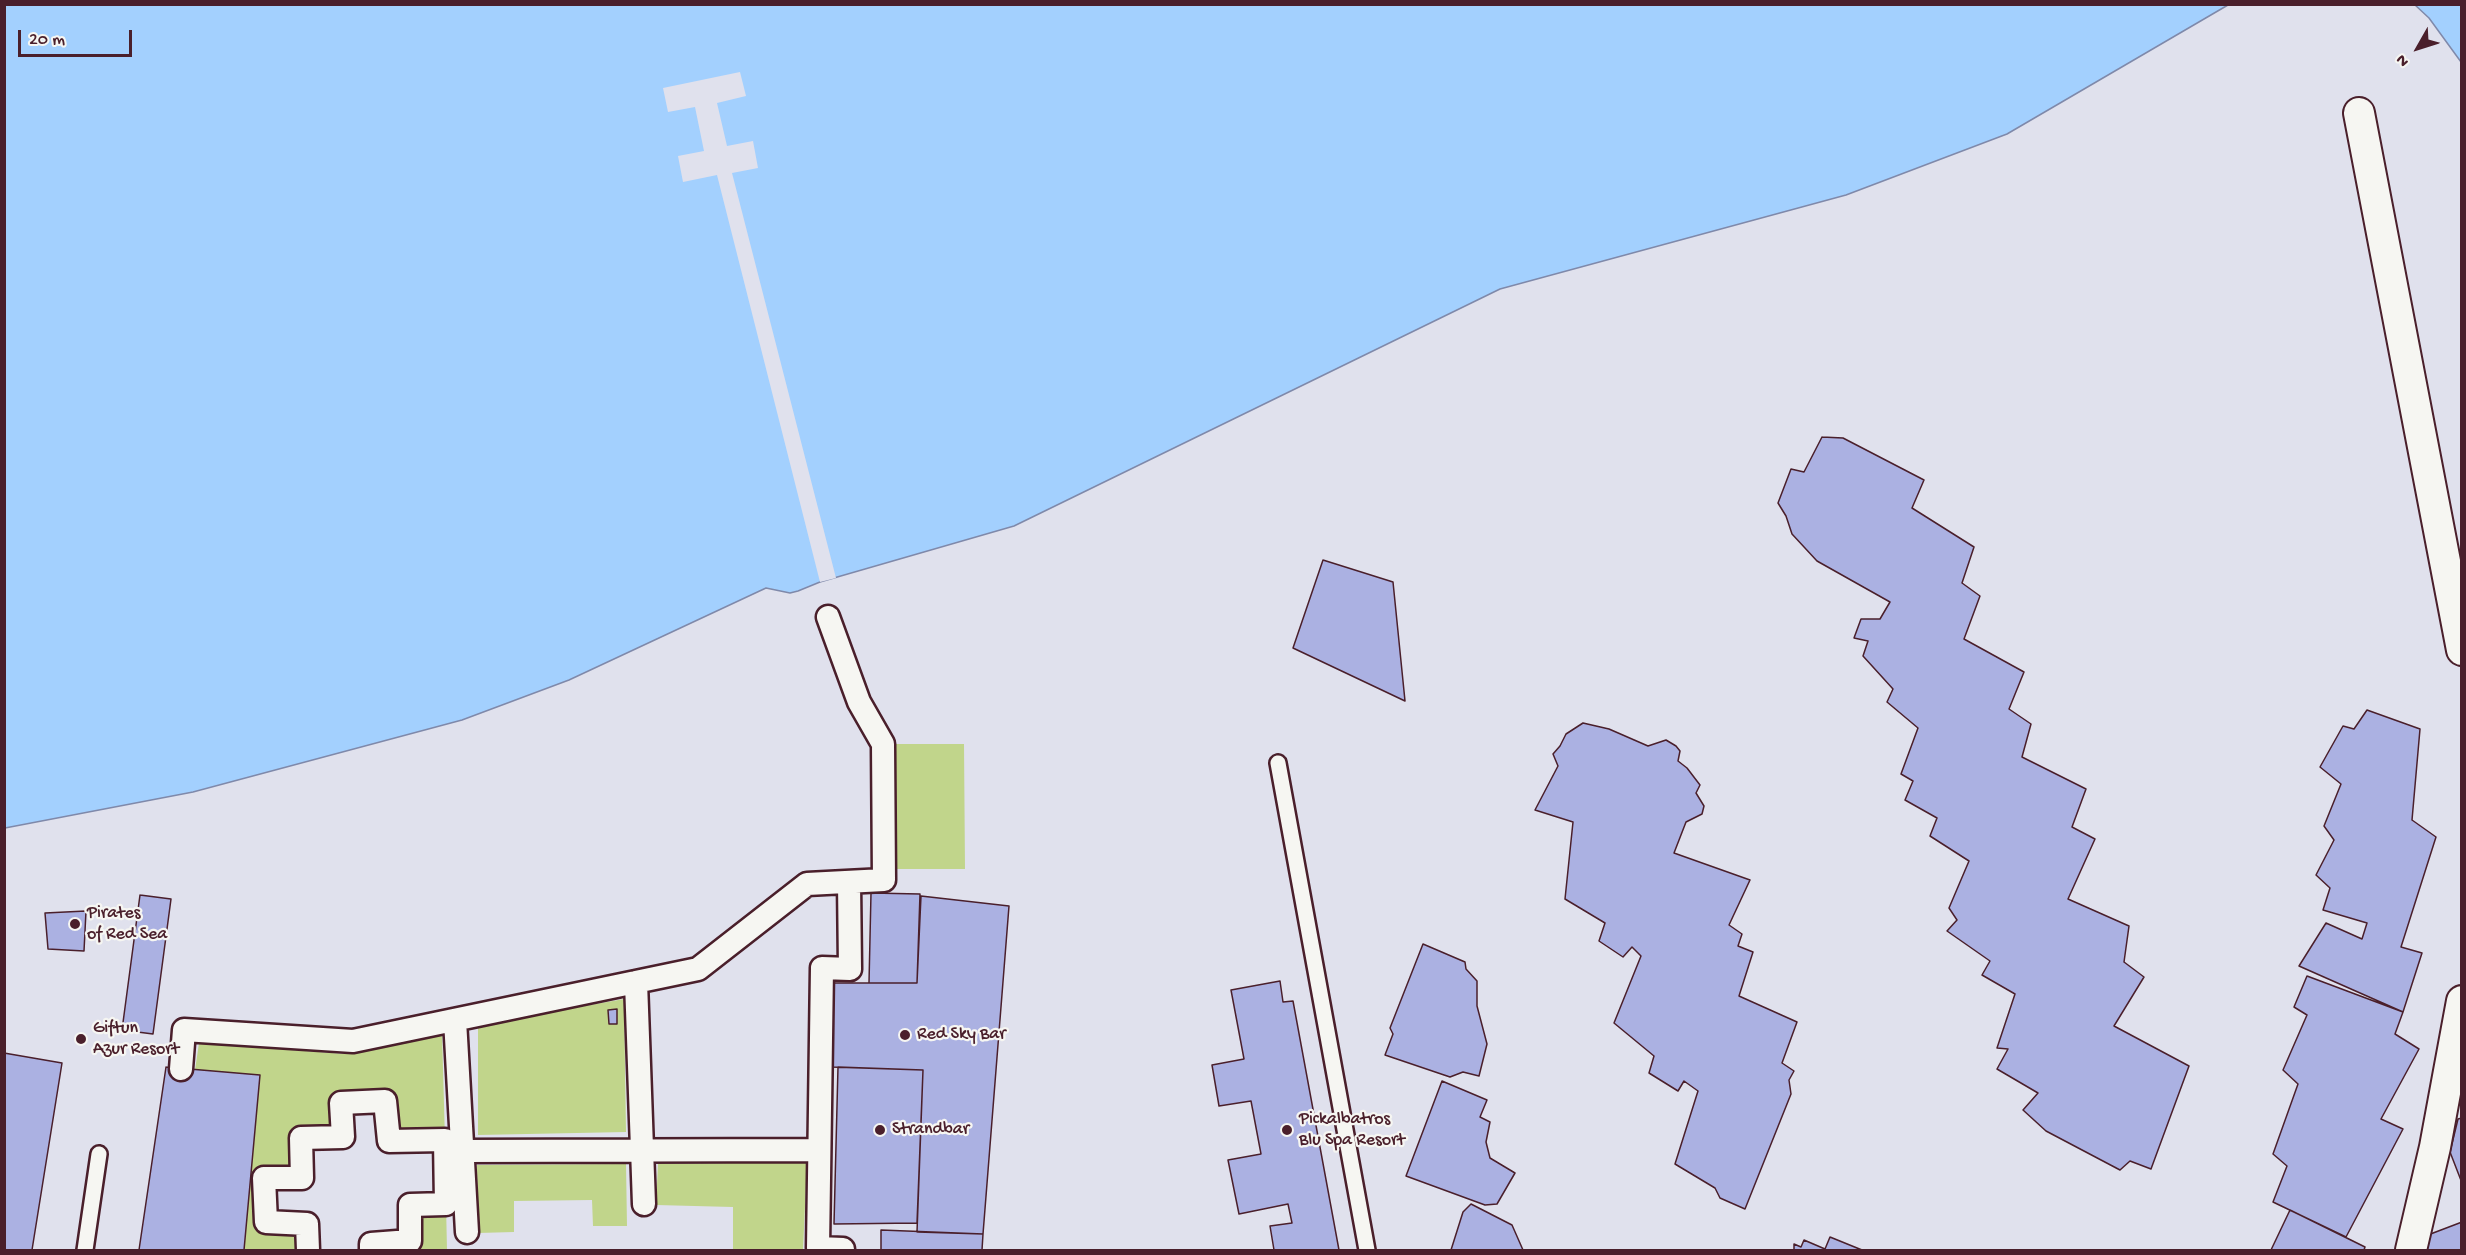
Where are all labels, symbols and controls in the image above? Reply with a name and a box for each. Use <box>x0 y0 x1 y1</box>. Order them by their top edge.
scale bar <box>21 18 135 56</box>
north arrow <box>2388 18 2448 78</box>
text: 20 m <box>29 30 65 51</box>
text: N <box>2393 50 2414 70</box>
place label: Pirates of Red Sea <box>87 903 167 946</box>
marker: Pirates of Red Sea <box>68 917 82 931</box>
place label: Giftun Azur Resort <box>93 1018 179 1060</box>
place label: Red Sky Bar <box>917 1024 1006 1046</box>
marker: Red Sky Bar <box>898 1028 912 1042</box>
marker: Giftun Azur Resort <box>74 1032 88 1046</box>
place label: Pickalbatros Blu Spa Resort <box>1299 1109 1405 1152</box>
place label: Strandbar <box>892 1119 969 1141</box>
marker: Strandbar <box>873 1123 887 1137</box>
marker: Pickalbatros Blu Spa Resort <box>1280 1123 1294 1137</box>

